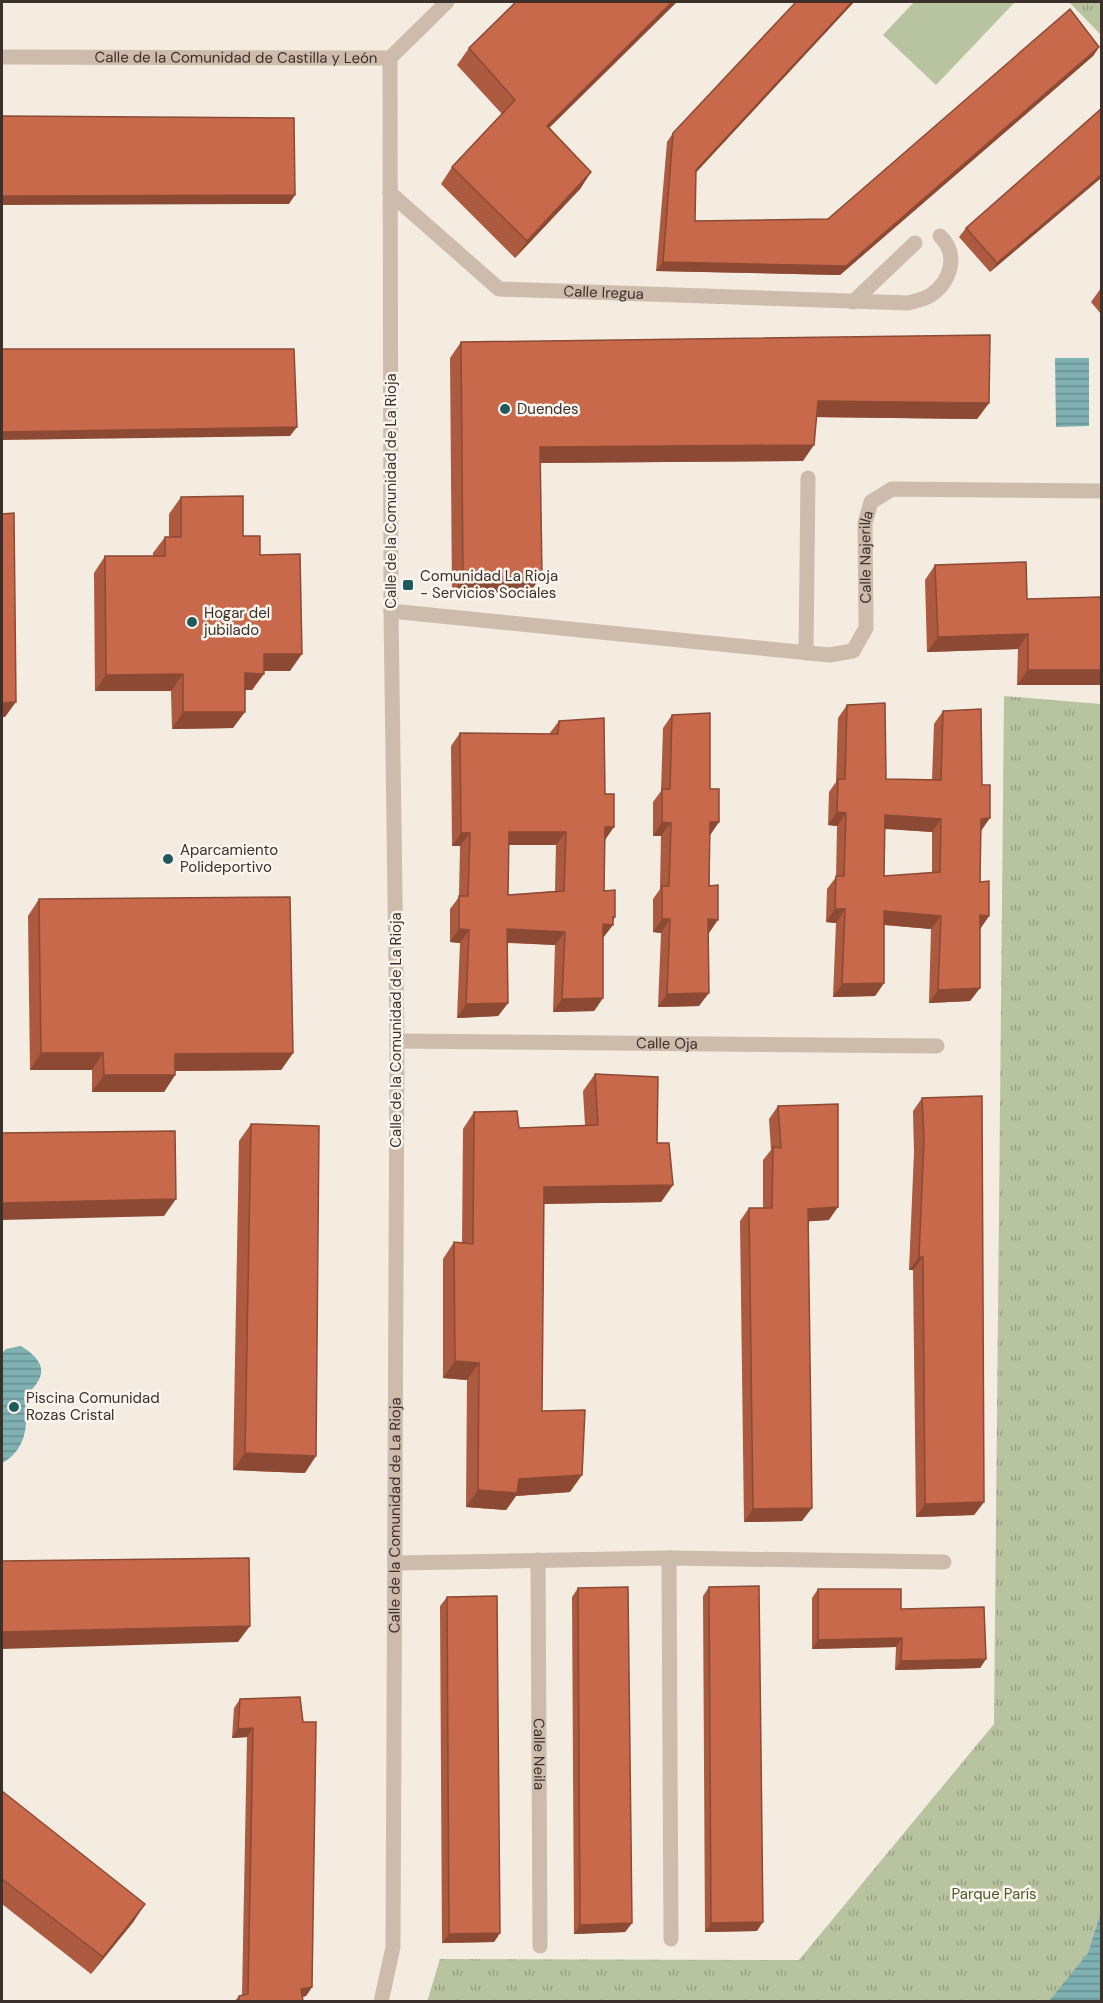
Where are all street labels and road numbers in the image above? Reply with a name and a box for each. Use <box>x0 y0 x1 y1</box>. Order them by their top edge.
street label: Calle de la Comunidad de Castilla y León <box>94 47 378 68</box>
street label: Calle Iregua <box>563 281 644 304</box>
street label: Calle de la Comunidad de La Rioja <box>381 373 401 609</box>
street label: Calle Najerilla <box>855 508 878 604</box>
street label: Calle de la Comunidad de La Rioja <box>386 912 406 1148</box>
street label: Calle Oja <box>636 1033 698 1054</box>
street label: Calle de la Comunidad de La Rioja <box>384 1397 405 1633</box>
street label: Calle Neila <box>529 1718 549 1790</box>

